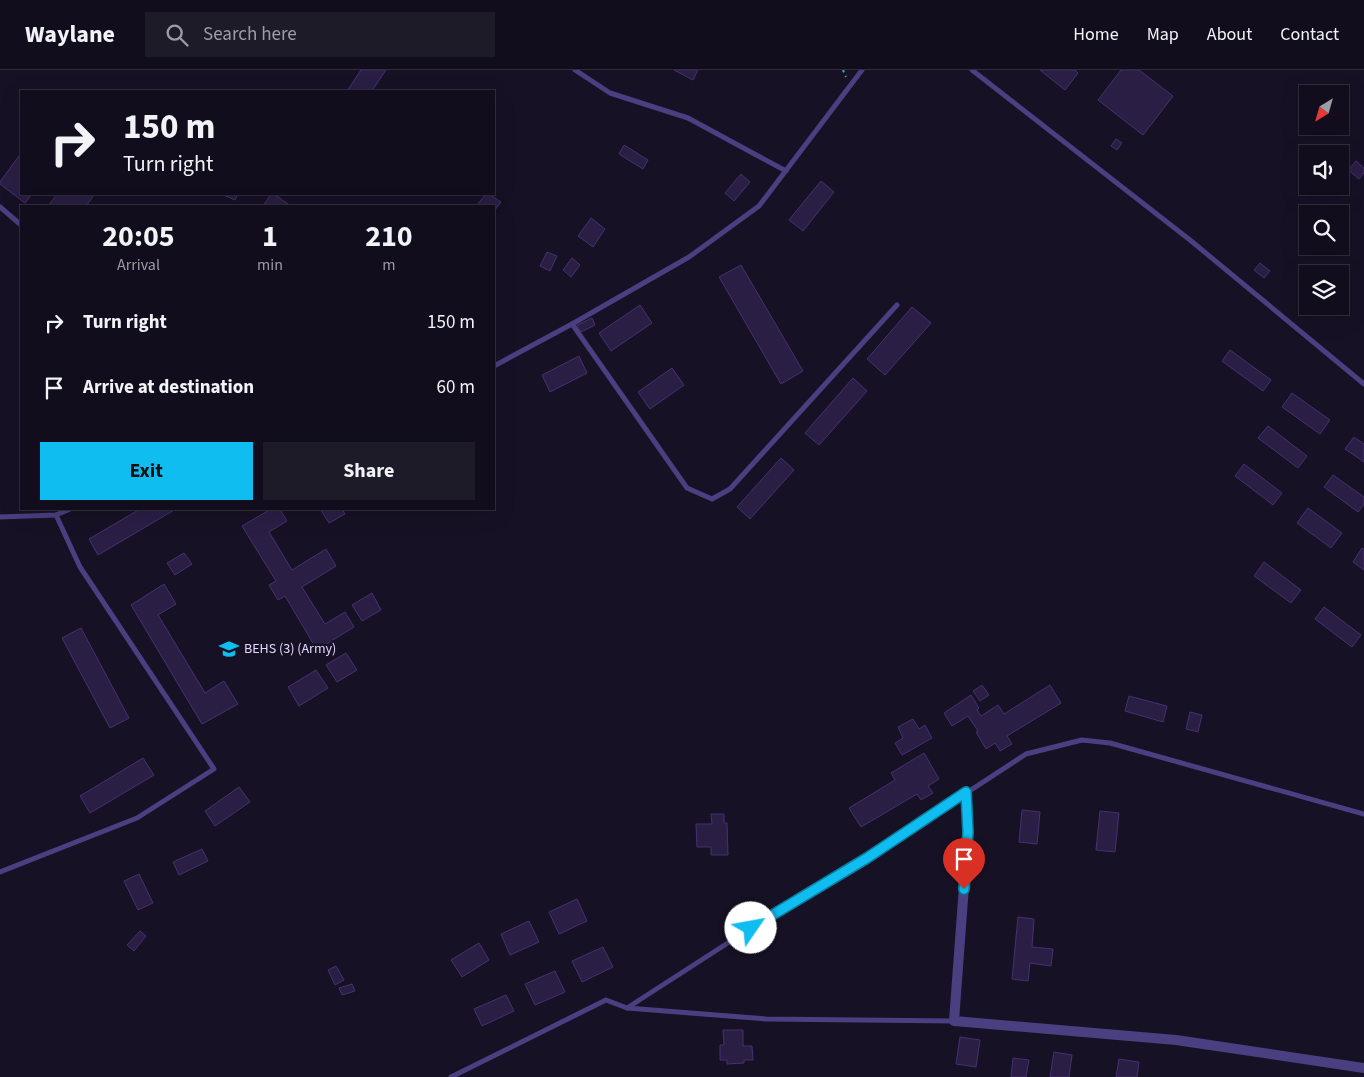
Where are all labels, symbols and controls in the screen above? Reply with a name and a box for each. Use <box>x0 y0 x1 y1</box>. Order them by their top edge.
search box <box>145 12 495 57</box>
text: Waylane <box>25 17 115 52</box>
icon: search <box>163 21 191 49</box>
text: Search here <box>203 21 297 48</box>
text: Home <box>1073 22 1119 47</box>
text: Map <box>1147 22 1179 47</box>
text: About <box>1207 22 1252 47</box>
text: Contact <box>1280 22 1339 47</box>
north arrow <box>1299 85 1349 135</box>
map controls <box>1299 85 1349 315</box>
text: 150 m <box>123 102 215 152</box>
icon: right <box>40 110 105 175</box>
button: sound <box>1299 145 1349 195</box>
text: Turn right <box>123 148 213 180</box>
button: search <box>1299 205 1349 255</box>
text: 20:05 <box>102 215 175 258</box>
text: 1 <box>262 215 278 258</box>
text: 210 <box>365 215 413 258</box>
text: Arrival <box>117 254 160 276</box>
text: min <box>257 254 283 276</box>
text: m <box>382 254 396 276</box>
button: layers <box>1299 265 1349 315</box>
icon: right <box>40 309 68 337</box>
text: Turn right <box>83 309 167 336</box>
text: 150 m <box>427 309 475 336</box>
icon: arrive <box>40 374 68 402</box>
text: Arrive at destination <box>83 374 254 401</box>
text: 60 m <box>437 374 475 401</box>
button: Exit <box>40 442 253 500</box>
button: Share <box>263 442 475 500</box>
school or university icon: BEHS (3) (Army) <box>218 638 240 660</box>
place label: BEHS (3) (Army) <box>244 639 336 659</box>
pin <box>943 838 985 889</box>
icon: arrive <box>950 845 978 873</box>
position arrow <box>724 901 776 953</box>

